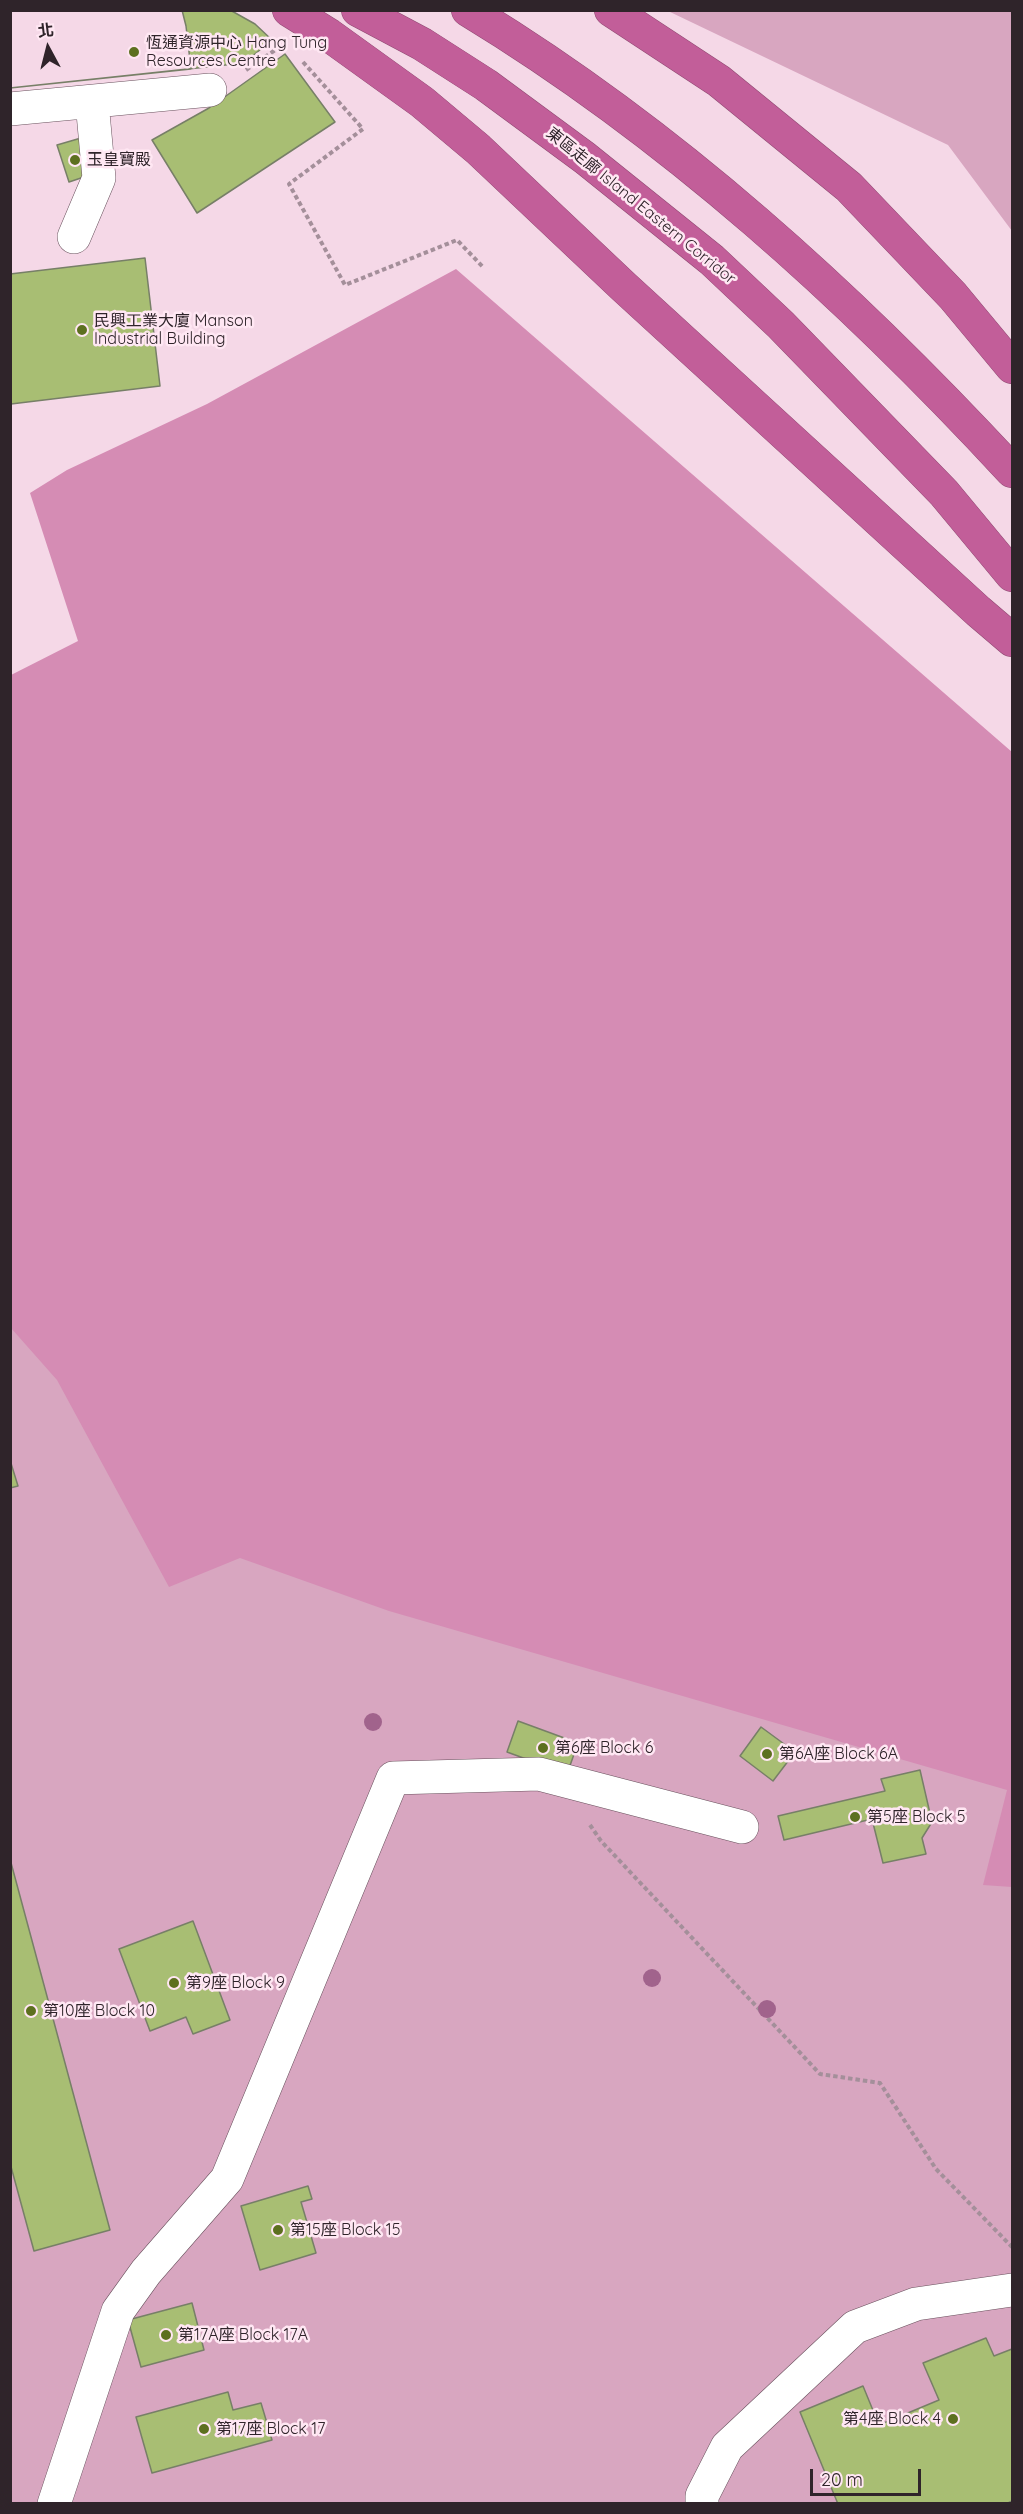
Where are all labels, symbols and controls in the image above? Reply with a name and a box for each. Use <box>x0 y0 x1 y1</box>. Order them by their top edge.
north arrow <box>18 18 78 78</box>
text: 北 <box>37 19 55 41</box>
place label: 恆通資源中心 Hang Tung Resources Centre <box>146 33 327 71</box>
marker: 恆通資源中心 Hang Tung Resources Centre <box>127 45 141 59</box>
street label: 東區走廊 Island Eastern Corridor <box>542 124 740 288</box>
place label: 玉皇寶殿 <box>87 150 151 170</box>
marker: 玉皇寶殿 <box>68 153 82 167</box>
place label: 民興工業大廈 Manson Industrial Building <box>94 311 253 349</box>
marker: 民興工業大廈 Manson Industrial Building <box>75 323 89 337</box>
place label: 第6座 Block 6 <box>555 1738 653 1758</box>
marker: 第6座 Block 6 <box>536 1741 550 1755</box>
place label: 第6A座 Block 6A <box>779 1744 898 1764</box>
marker: 第6A座 Block 6A <box>760 1747 774 1761</box>
place label: 第5座 Block 5 <box>867 1807 966 1827</box>
marker: 第5座 Block 5 <box>848 1810 862 1824</box>
place label: 第9座 Block 9 <box>186 1973 285 1993</box>
marker: 第9座 Block 9 <box>167 1976 181 1990</box>
place label: 第10座 Block 10 <box>43 2001 155 2021</box>
marker: 第10座 Block 10 <box>24 2004 38 2018</box>
place label: 第15座 Block 15 <box>290 2220 400 2240</box>
marker: 第15座 Block 15 <box>271 2223 285 2237</box>
place label: 第17A座 Block 17A <box>178 2325 308 2345</box>
marker: 第17A座 Block 17A <box>159 2328 173 2342</box>
place label: 第4座 Block 4 <box>843 2409 941 2429</box>
marker: 第4座 Block 4 <box>946 2412 960 2426</box>
place label: 第17座 Block 17 <box>216 2419 325 2439</box>
marker: 第17座 Block 17 <box>197 2422 211 2436</box>
scale bar <box>813 2457 924 2495</box>
text: 20 m <box>821 2468 863 2491</box>

